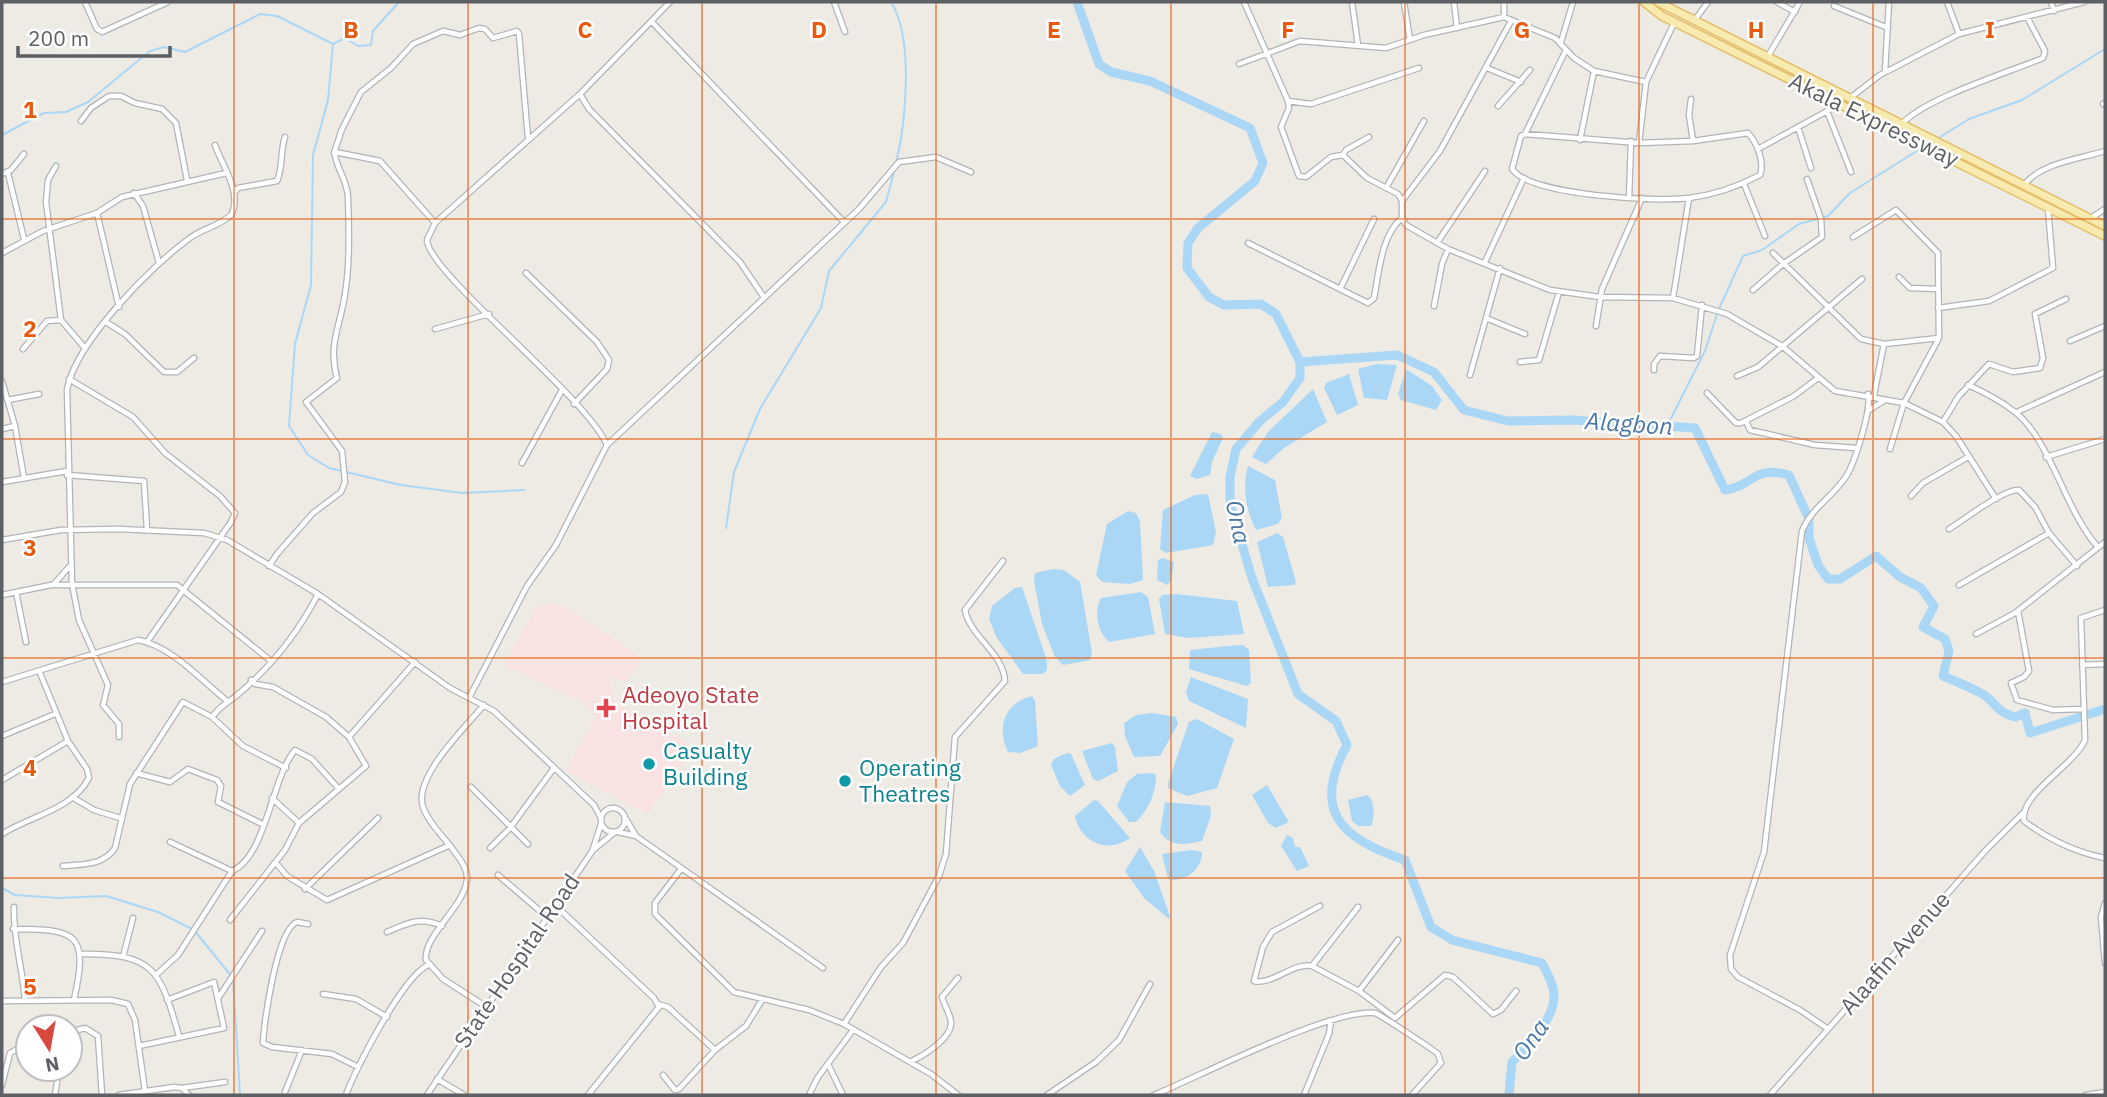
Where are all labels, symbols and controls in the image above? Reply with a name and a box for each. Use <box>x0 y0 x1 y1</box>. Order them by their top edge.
scale bar <box>18 14 170 58</box>
text: B <box>343 14 359 44</box>
text: C <box>578 14 593 44</box>
text: D <box>811 14 827 44</box>
text: E <box>1047 14 1061 44</box>
text: F <box>1281 14 1295 44</box>
text: G <box>1514 14 1530 44</box>
text: H <box>1748 14 1764 44</box>
text: I <box>1985 14 1995 44</box>
text: 200 m <box>28 24 89 52</box>
street label: Akala Expressway <box>1784 65 1965 173</box>
text: 1 <box>23 94 37 124</box>
text: 2 <box>23 313 37 343</box>
water label: Alagbon <box>1583 404 1674 442</box>
water label: Ona <box>1219 497 1259 547</box>
text: 3 <box>23 532 37 562</box>
place label: Adeoyo State Hospital <box>622 679 759 735</box>
marker: Adeoyo State Hospital <box>596 698 616 718</box>
place label: Casualty Building <box>663 735 752 791</box>
text: 4 <box>23 752 37 782</box>
place label: Operating Theatres <box>859 752 961 808</box>
marker: Casualty Building <box>641 756 657 772</box>
marker: Operating Theatres <box>837 773 853 789</box>
street label: State Hospital Road <box>447 867 586 1053</box>
street label: Alaafin Avenue <box>1832 884 1956 1020</box>
text: 5 <box>23 971 37 1001</box>
water label: Ona <box>1504 1012 1556 1067</box>
north arrow <box>14 1013 84 1083</box>
text: N <box>43 1052 61 1078</box>

